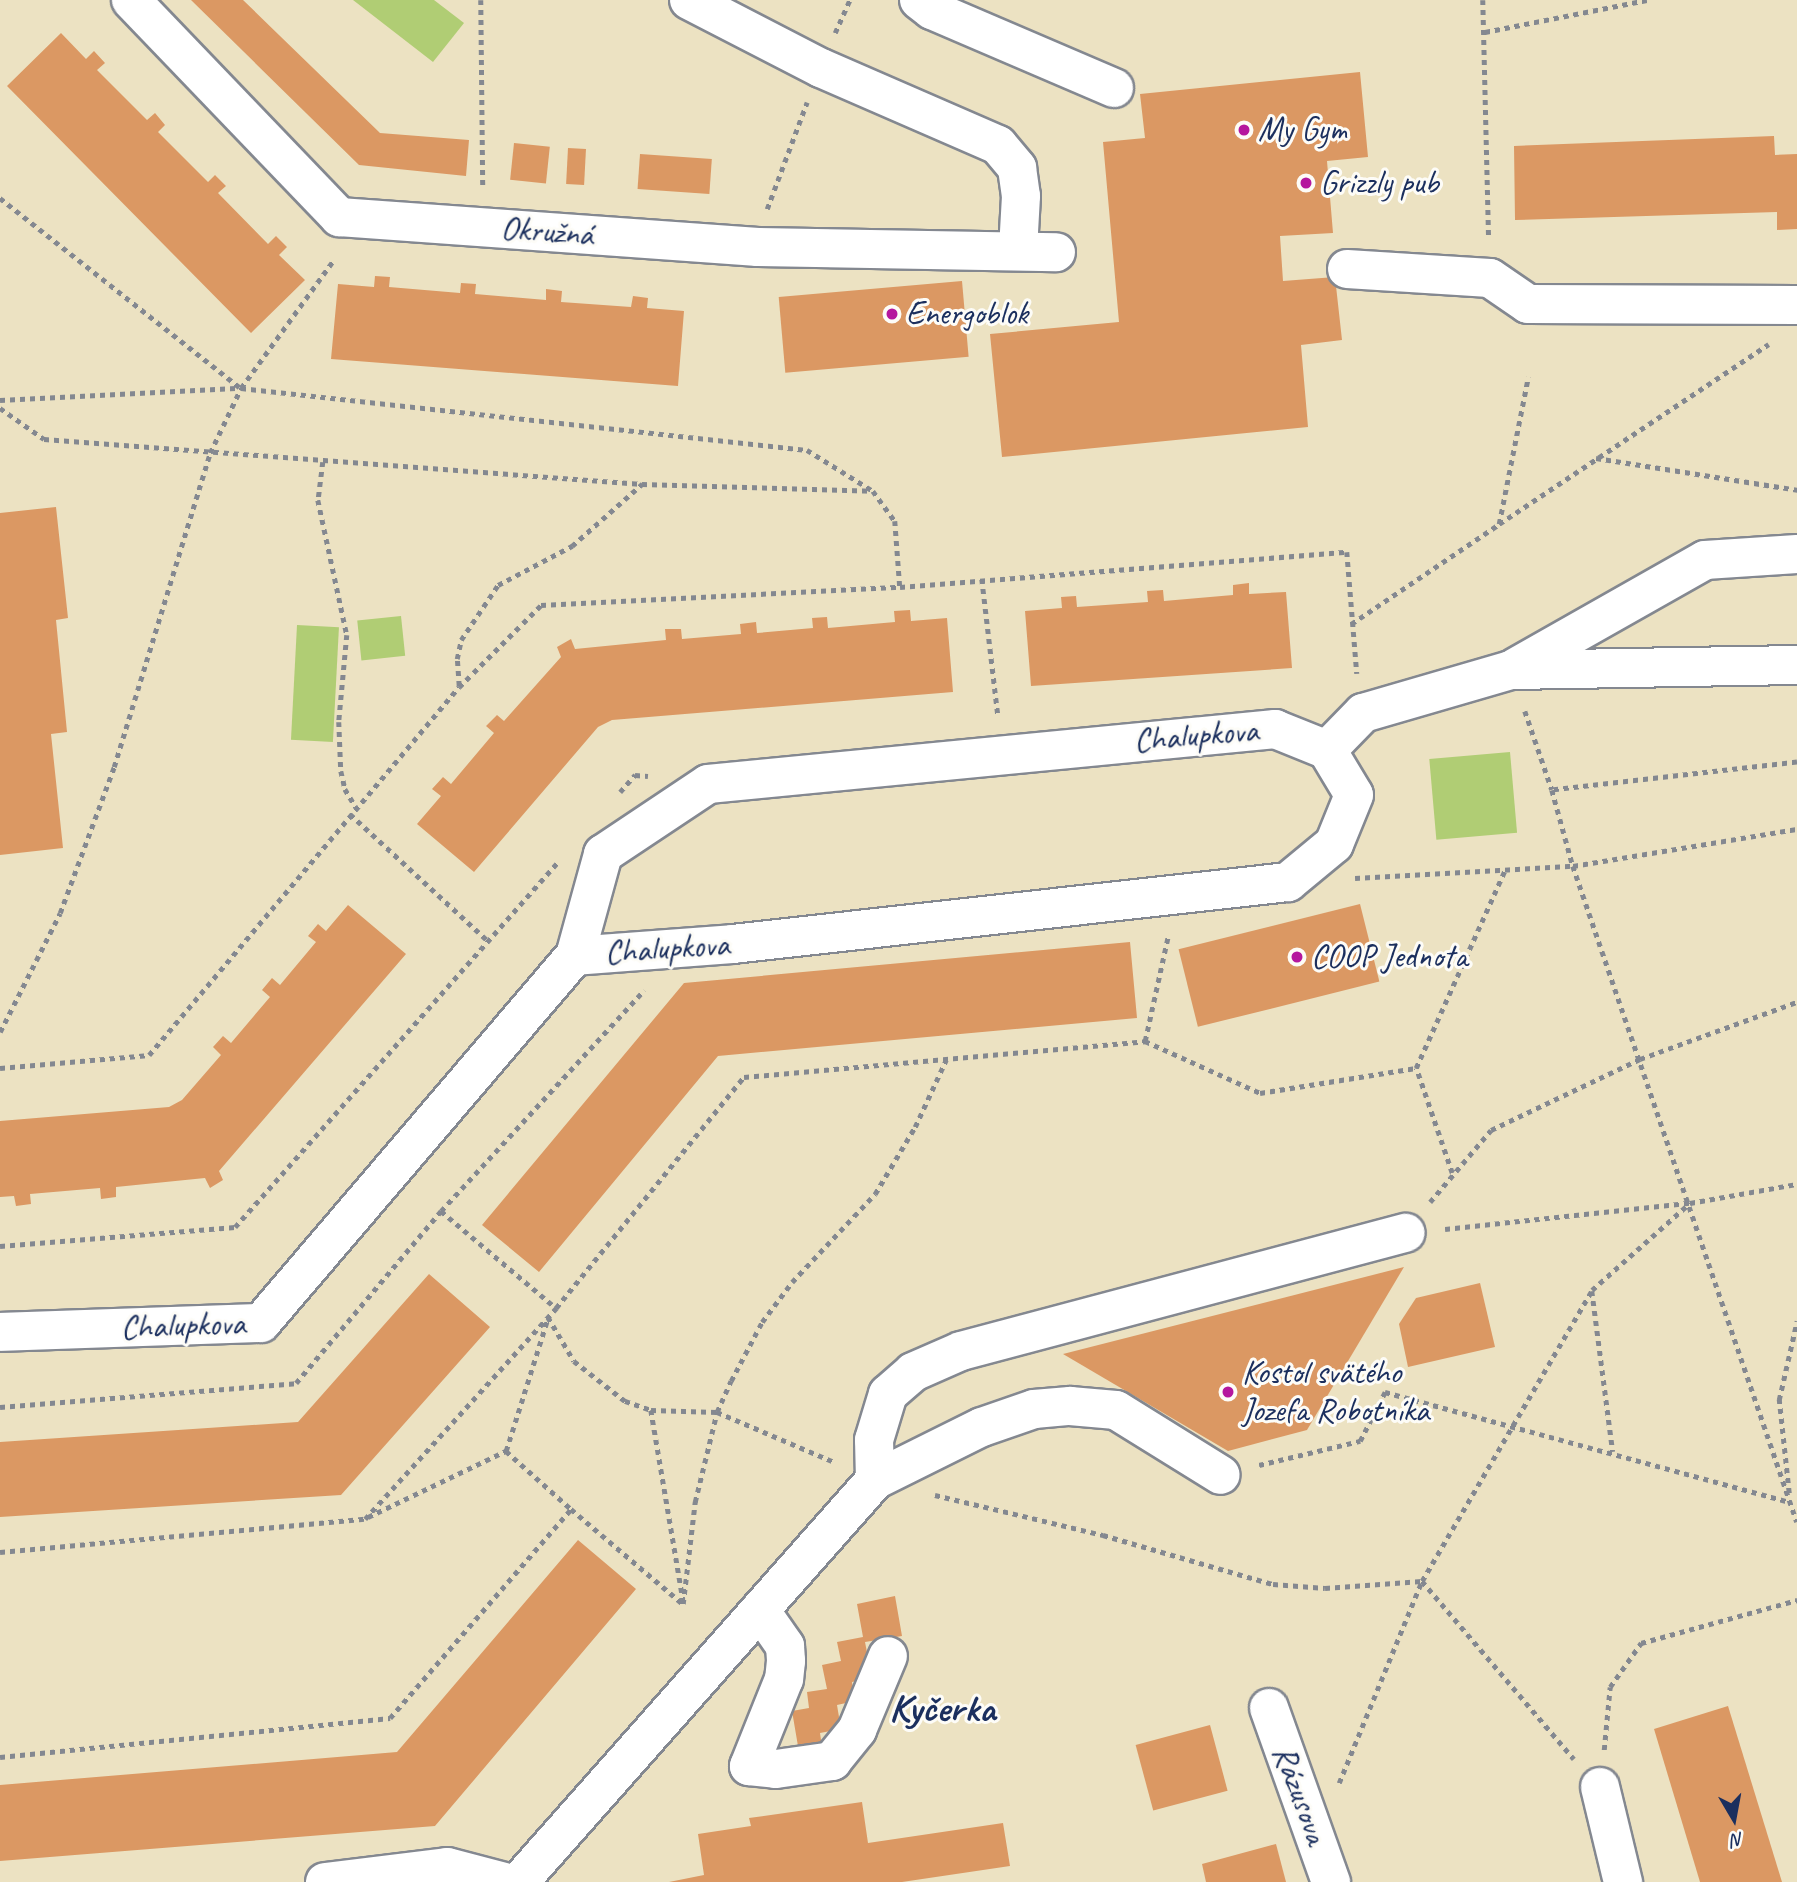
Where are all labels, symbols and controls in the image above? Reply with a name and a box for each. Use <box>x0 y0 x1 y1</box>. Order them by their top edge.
place label: My Gym <box>1258 110 1348 150</box>
marker: My Gym <box>1236 122 1252 138</box>
place label: Grizzly pub <box>1320 163 1439 203</box>
marker: Grizzly pub <box>1298 175 1314 191</box>
street label: Okružná <box>499 209 595 255</box>
place label: Energoblok <box>906 294 1028 334</box>
marker: Energoblok <box>884 306 900 322</box>
street label: Chalupkova <box>1132 711 1260 761</box>
street label: Chalupkova <box>603 925 731 973</box>
place label: COOP Jednota <box>1311 937 1467 977</box>
marker: COOP Jednota <box>1289 949 1305 965</box>
street label: Chalupkova <box>120 1304 246 1348</box>
place label: Kostol svätého Jozefa Robotníka <box>1242 1353 1429 1431</box>
marker: Kostol svätého Jozefa Robotníka <box>1220 1384 1236 1400</box>
district label: Kyčerka <box>889 1684 995 1732</box>
street label: Rázusova <box>1264 1740 1336 1850</box>
north arrow <box>1699 1784 1769 1854</box>
text: N <box>1730 1827 1746 1853</box>

